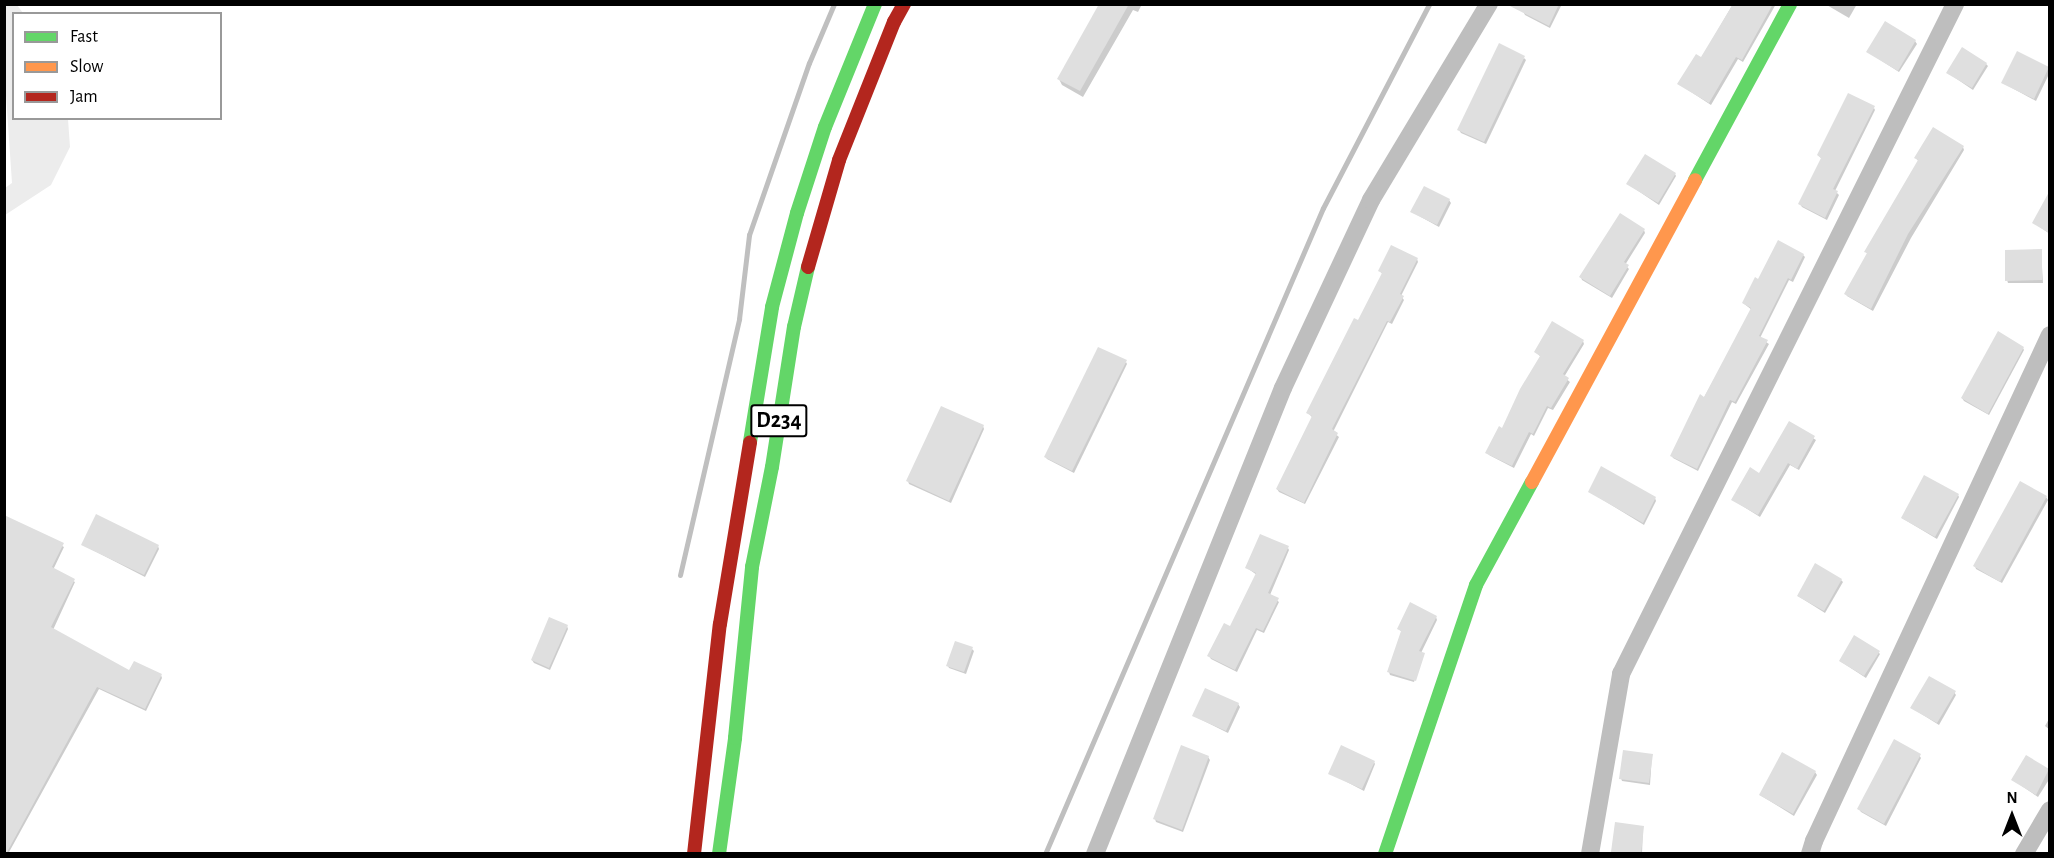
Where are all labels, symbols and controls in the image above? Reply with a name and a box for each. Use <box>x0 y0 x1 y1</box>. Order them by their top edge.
legend <box>12 12 222 120</box>
text: Fast <box>70 28 98 46</box>
text: Slow <box>70 58 103 76</box>
text: Jam <box>70 88 98 106</box>
road number: D234 <box>749 402 809 440</box>
north arrow <box>1982 786 2042 846</box>
text: N <box>2006 790 2018 806</box>

